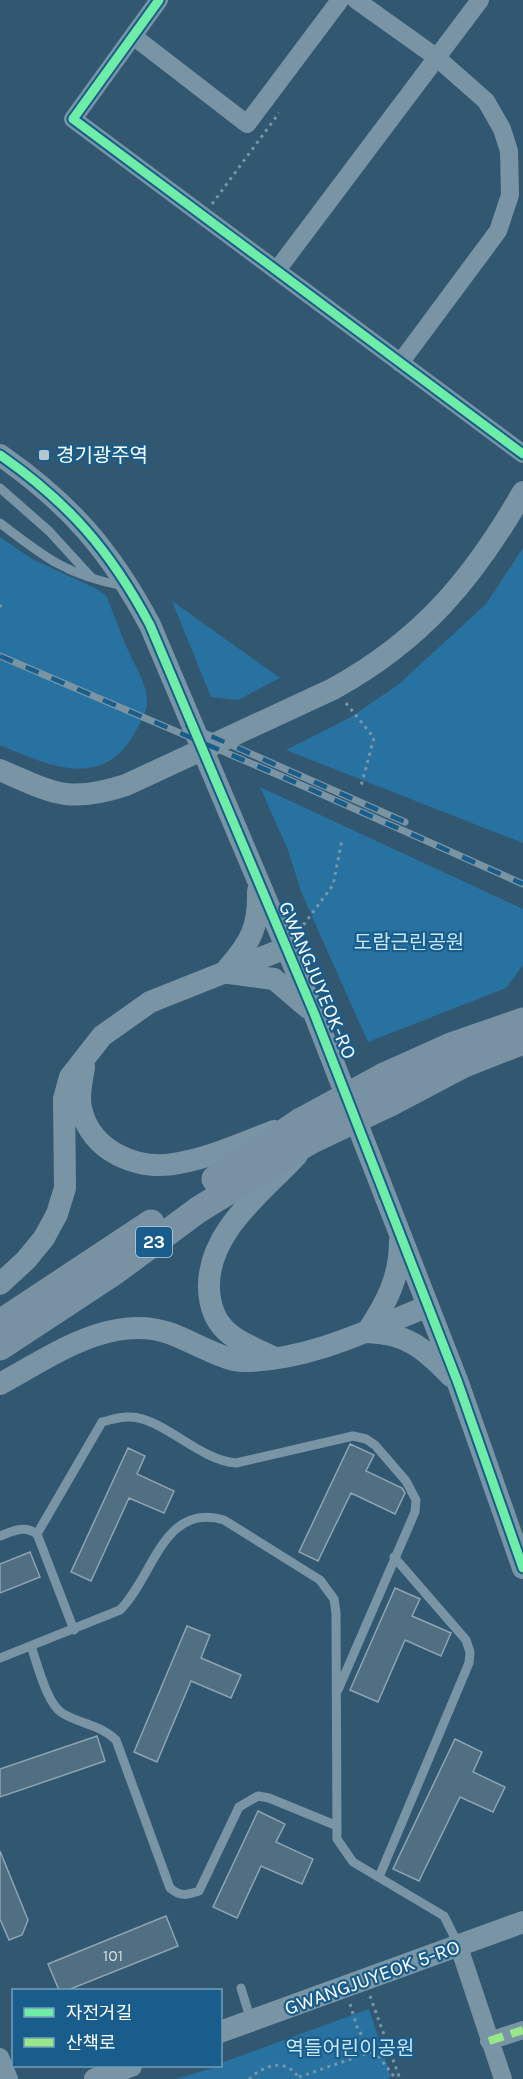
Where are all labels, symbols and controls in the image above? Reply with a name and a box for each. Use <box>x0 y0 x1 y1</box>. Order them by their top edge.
place label: 경기광주역 <box>56 444 148 467</box>
marker: 경기광주역 <box>37 448 51 462</box>
street label: GWANGJUYEOK-RO <box>274 898 361 1062</box>
park label: 도람근린공원 <box>354 931 464 954</box>
road number: 23 <box>136 1227 172 1257</box>
street label: GWANGJUYEOK 5-RO <box>281 1935 463 2020</box>
house number: 101 <box>103 1946 123 1965</box>
legend <box>12 1989 222 2067</box>
text: 자전거길 <box>66 2002 132 2024</box>
text: 산책로 <box>66 2032 116 2054</box>
park label: 역들어린이공원 <box>286 2037 414 2060</box>

